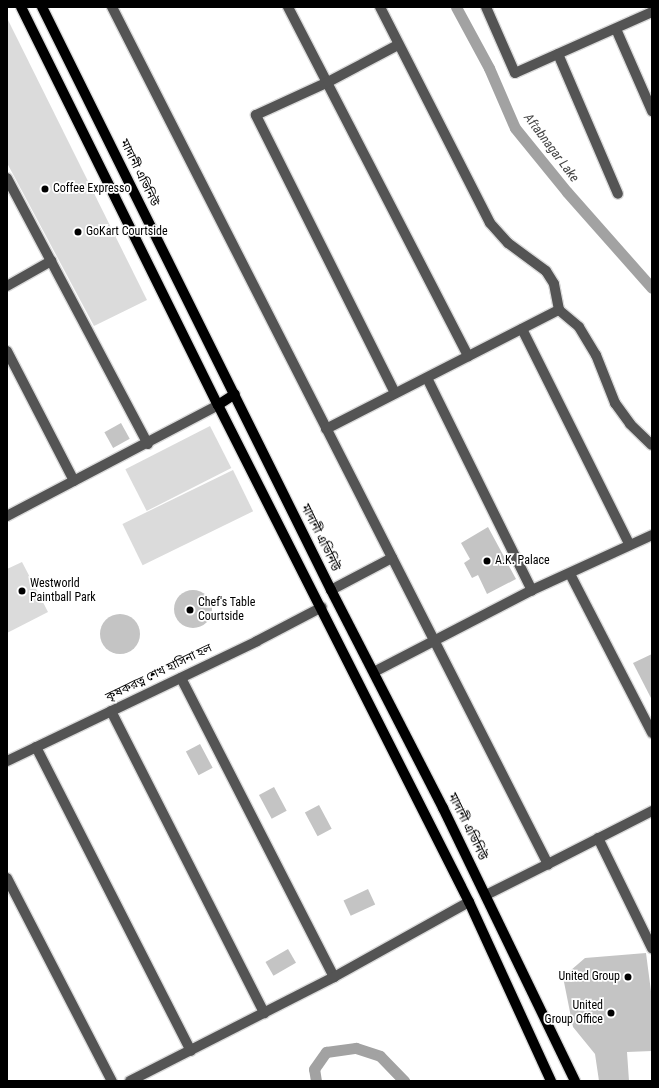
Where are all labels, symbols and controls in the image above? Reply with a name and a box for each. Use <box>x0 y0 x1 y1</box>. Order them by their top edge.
water label: Aftabnagar Lake <box>520 111 582 185</box>
street label: মাদানী এভিনিউ <box>117 137 161 209</box>
place label: Coffee Expresso <box>53 182 131 196</box>
marker: Coffee Expresso <box>40 184 50 194</box>
place label: GoKart Courtside <box>86 225 168 239</box>
marker: GoKart Courtside <box>73 227 83 237</box>
street label: মাদানী এভিনিউ <box>298 502 342 574</box>
place label: A.K. Palace <box>495 554 550 568</box>
marker: A.K. Palace <box>482 556 492 566</box>
place label: Westworld Paintball Park <box>30 577 96 605</box>
marker: Westworld Paintball Park <box>17 586 27 596</box>
place label: Chef's Table Courtside <box>198 596 256 624</box>
marker: Chef's Table Courtside <box>185 605 195 615</box>
street label: কৃষকরত্ন শেখ হাসিনা হল <box>104 641 214 705</box>
street label: মাদানী এভিনিউ <box>445 791 489 863</box>
place label: United Group <box>558 970 620 984</box>
marker: United Group <box>623 972 633 982</box>
place label: United Group Office <box>545 999 603 1027</box>
marker: United Group Office <box>606 1008 616 1018</box>

